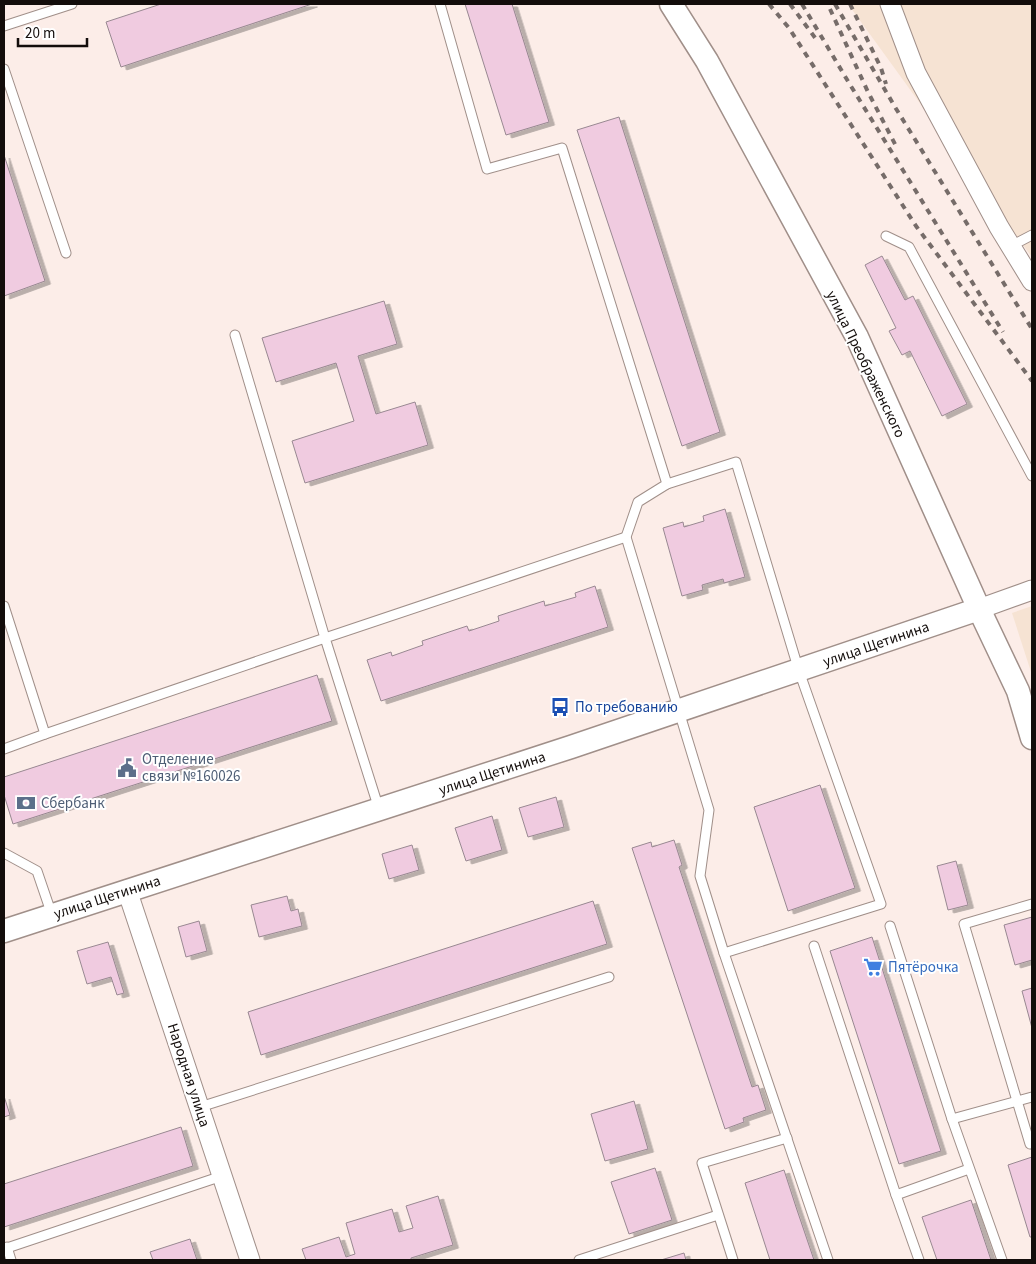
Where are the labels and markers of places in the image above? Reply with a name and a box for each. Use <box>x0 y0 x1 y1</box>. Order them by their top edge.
bus stop icon: По требованию <box>549 696 571 718</box>
place label: По требованию <box>575 697 678 718</box>
place label: Отделение связи №160026 <box>142 749 241 787</box>
public building icon: Отделение связи №160026 <box>116 757 138 779</box>
bank icon: Сбербанк <box>15 792 37 814</box>
place label: Сбербанк <box>41 793 105 814</box>
supermarket icon: Пятёрочка <box>862 956 884 978</box>
place label: Пятёрочка <box>888 957 959 978</box>

